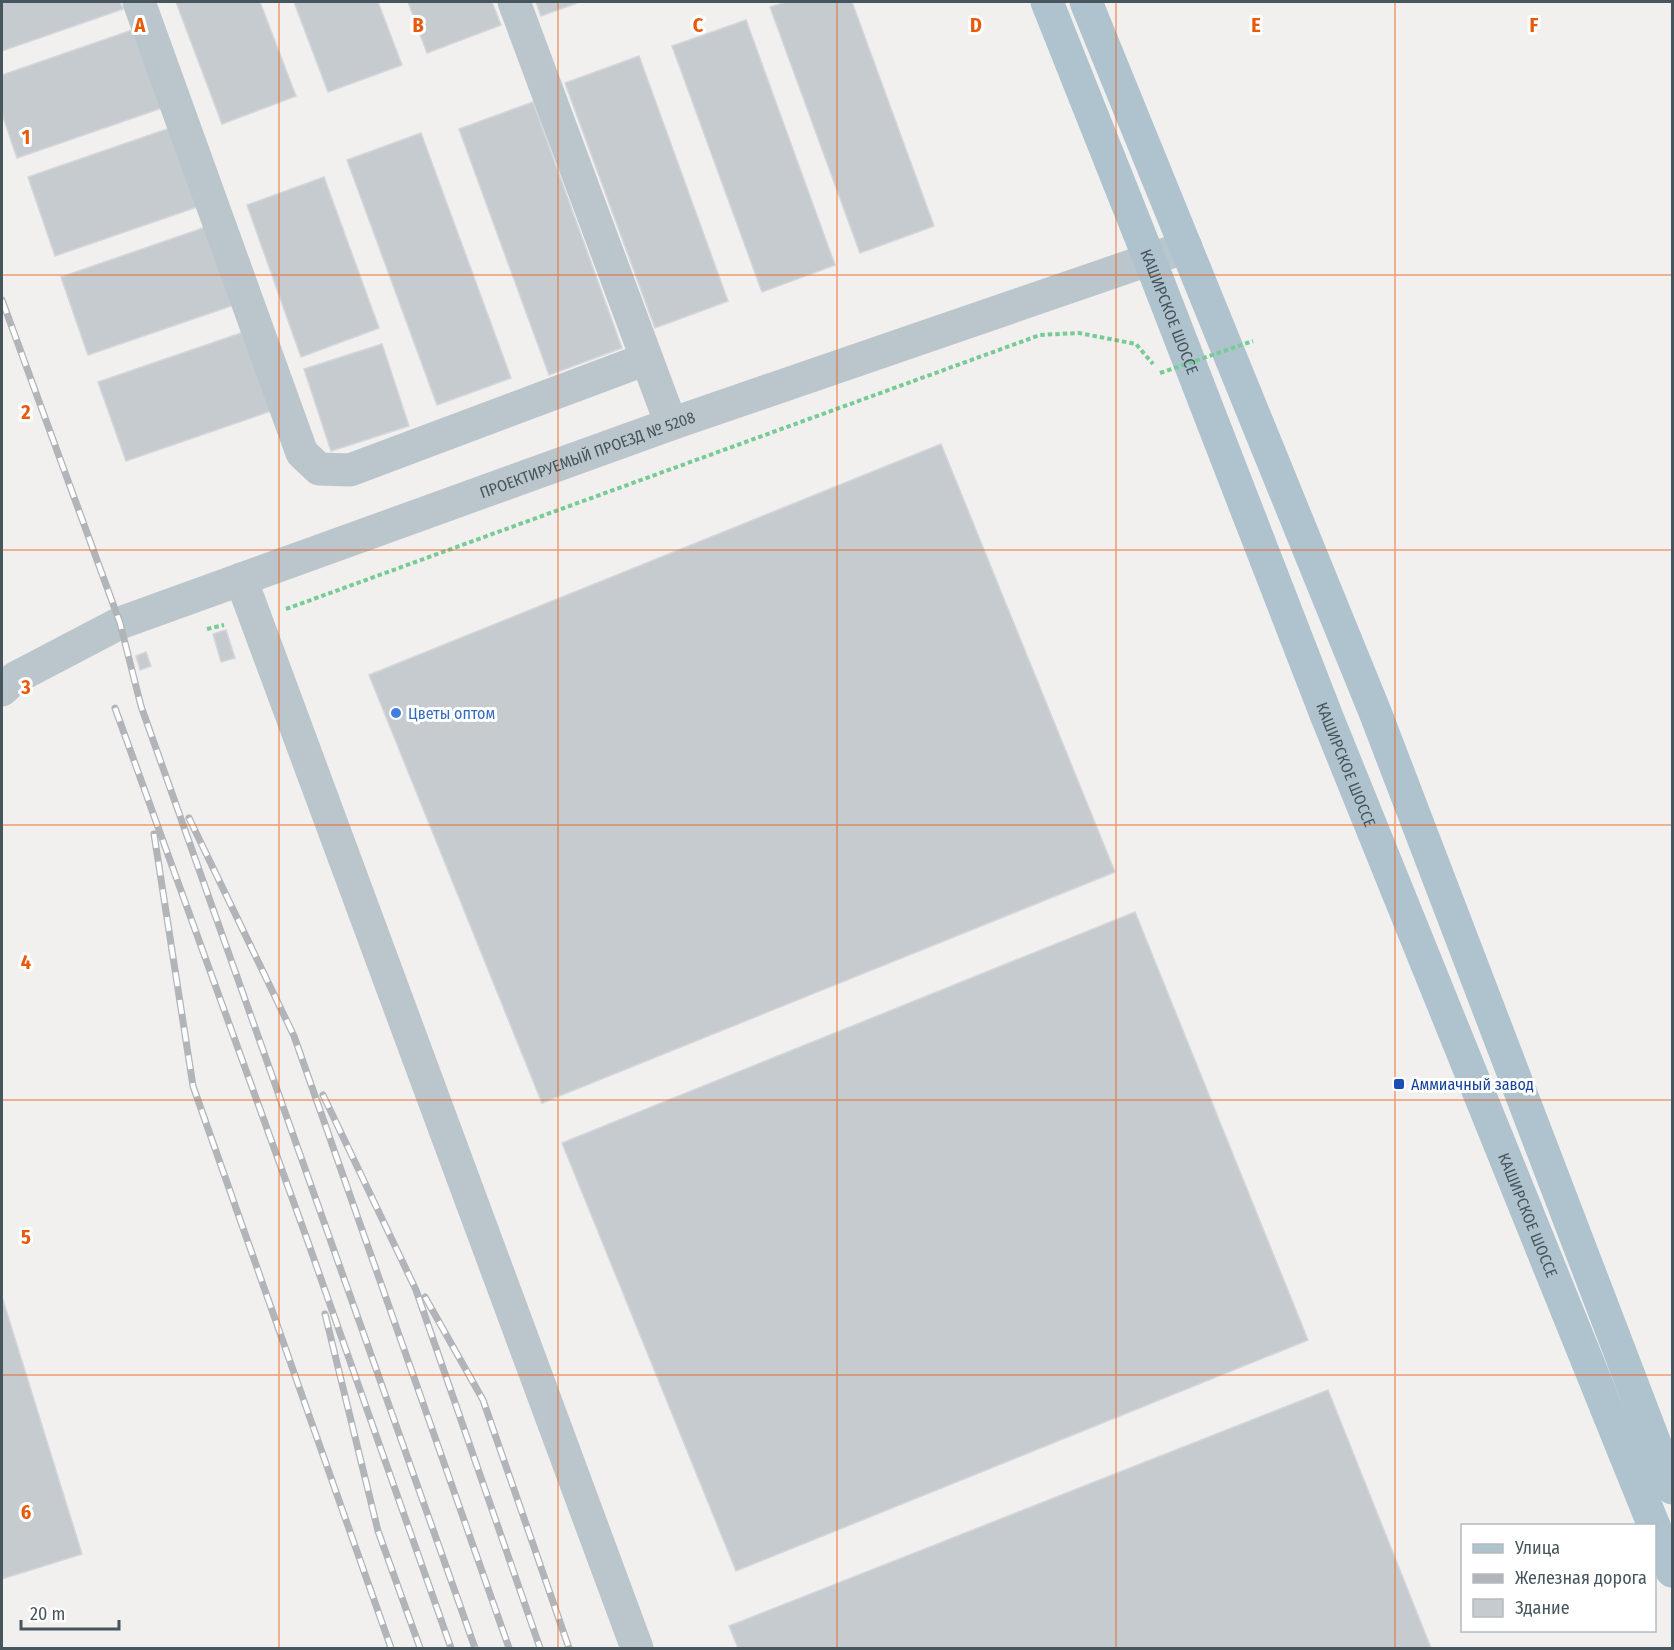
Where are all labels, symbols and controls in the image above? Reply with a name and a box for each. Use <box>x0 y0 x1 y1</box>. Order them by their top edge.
text: A <box>134 13 147 37</box>
text: B <box>412 13 424 37</box>
text: C <box>693 13 704 37</box>
text: D <box>970 13 982 37</box>
text: E <box>1251 13 1261 37</box>
text: F <box>1530 13 1539 37</box>
text: 1 <box>22 125 30 149</box>
street label: КАШИРСКОЕ ШОССЕ <box>1137 246 1203 377</box>
text: 2 <box>20 400 31 424</box>
street label: ПРОЕКТИРУЕМЫЙ ПРОЕЗД № 5208 <box>477 407 697 502</box>
text: 3 <box>20 675 31 699</box>
street label: КАШИРСКОЕ ШОССЕ <box>1313 699 1380 830</box>
place label: Цветы оптом <box>408 704 495 723</box>
marker: Цветы оптом <box>389 706 403 720</box>
text: 4 <box>21 950 31 974</box>
place label: Аммиачный завод <box>1411 1075 1534 1094</box>
marker: Аммиачный завод <box>1392 1077 1406 1091</box>
street label: КАШИРСКОЕ ШОССЕ <box>1495 1150 1562 1280</box>
text: 5 <box>21 1225 31 1249</box>
text: 6 <box>21 1500 31 1524</box>
legend <box>1461 1524 1656 1632</box>
text: Улица <box>1514 1537 1560 1559</box>
text: Железная дорога <box>1515 1567 1647 1589</box>
scale bar <box>21 1593 118 1631</box>
text: Здание <box>1515 1597 1570 1619</box>
text: 20 m <box>30 1603 65 1625</box>

